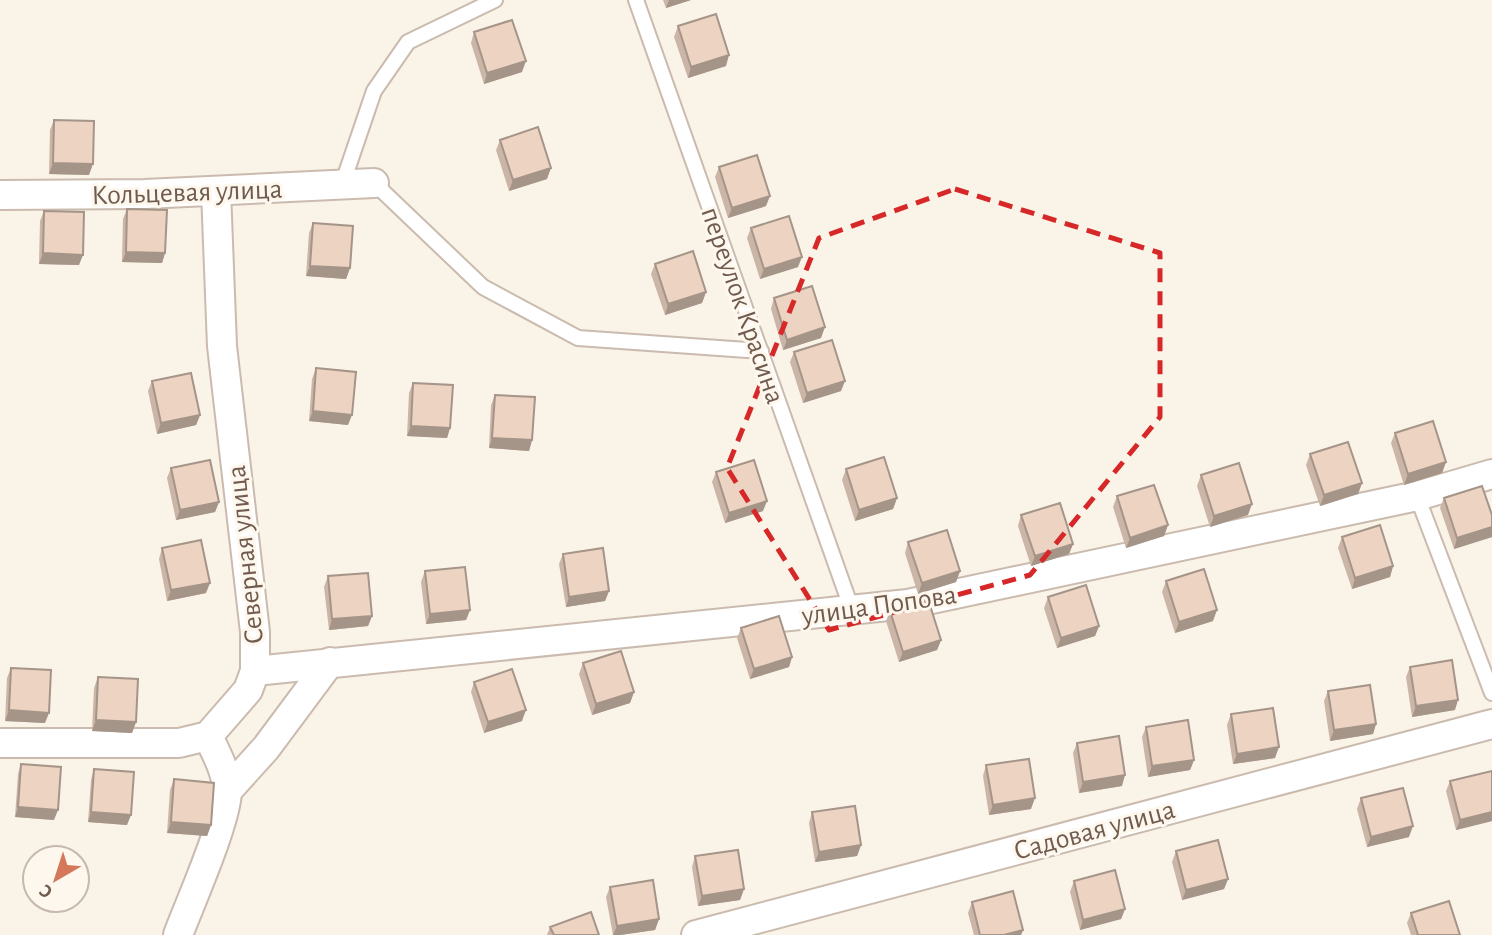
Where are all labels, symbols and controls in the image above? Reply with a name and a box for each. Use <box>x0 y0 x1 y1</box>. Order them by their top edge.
street label: Кольцевая улица <box>91 176 283 210</box>
street label: переулок Красина <box>695 204 789 408</box>
street label: Северная улица <box>223 464 269 646</box>
street label: улица Попова <box>799 581 959 631</box>
street label: Садовая улица <box>1011 796 1178 866</box>
north arrow <box>21 844 91 914</box>
text: С <box>36 880 56 902</box>

